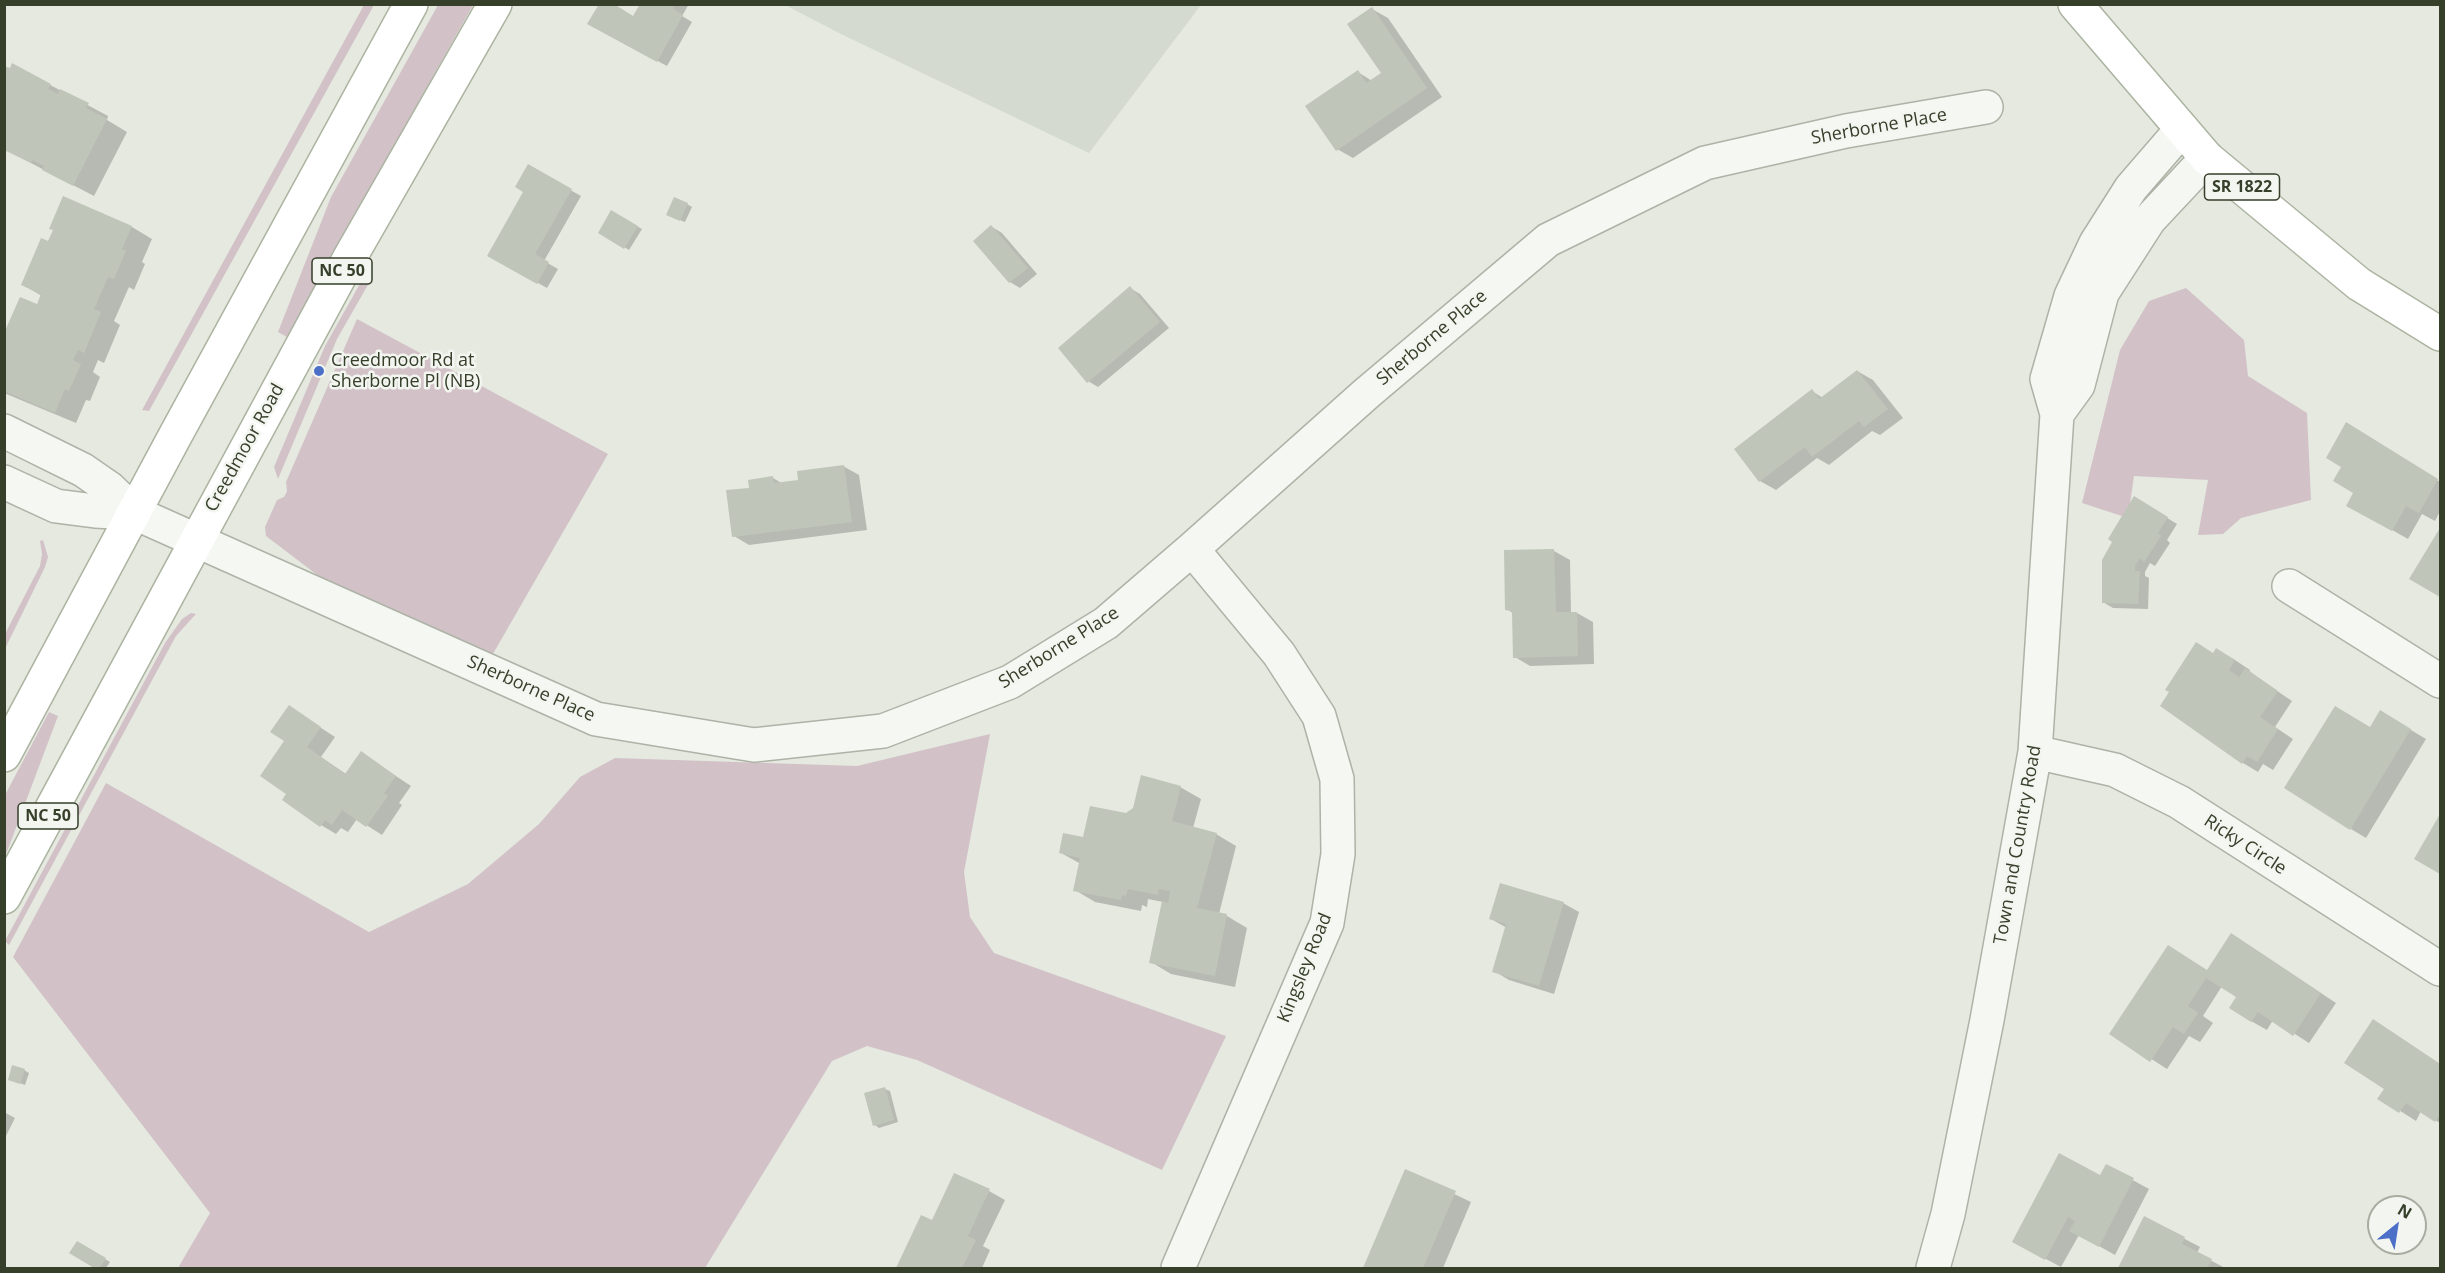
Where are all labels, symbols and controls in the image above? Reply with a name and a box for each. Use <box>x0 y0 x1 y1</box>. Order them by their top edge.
street label: Sherborne Place <box>1809 104 1949 150</box>
road number: SR 1822 <box>2204 174 2280 200</box>
road number: NC 50 <box>312 258 372 284</box>
street label: Sherborne Place <box>1372 286 1492 390</box>
place label: Creedmoor Rd at Sherborne Pl (NB) <box>331 350 480 392</box>
marker: Creedmoor Rd at Sherborne Pl (NB) <box>312 364 326 378</box>
street label: Creedmoor Road <box>201 380 289 516</box>
street label: Sherborne Place <box>995 602 1123 694</box>
street label: Sherborne Place <box>464 651 598 727</box>
street label: Town and Country Road <box>1990 744 2046 946</box>
road number: NC 50 <box>18 803 78 829</box>
street label: Ricky Circle <box>2200 810 2290 880</box>
street label: Kingsley Road <box>1273 910 1337 1026</box>
north arrow <box>2367 1195 2427 1255</box>
text: N <box>2394 1198 2416 1224</box>

